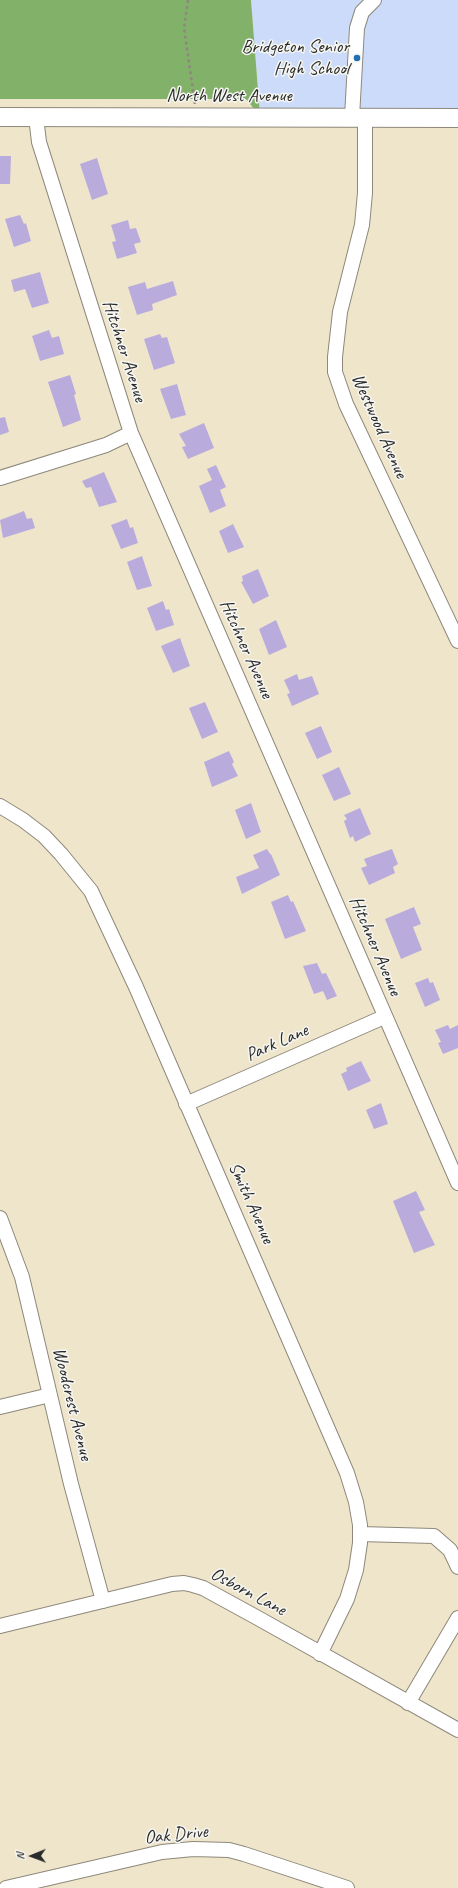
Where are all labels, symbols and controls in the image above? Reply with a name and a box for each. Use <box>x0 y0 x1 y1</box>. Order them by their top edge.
place label: Bridgeton Senior High School <box>241 36 349 80</box>
marker: Bridgeton Senior High School <box>352 53 362 63</box>
street label: North West Avenue <box>166 85 292 107</box>
street label: Hitchner Avenue <box>97 297 151 405</box>
street label: Westwood Avenue <box>346 370 412 482</box>
street label: Hitchner Avenue <box>214 596 278 702</box>
street label: Hitchner Avenue <box>344 893 406 999</box>
street label: Park Lane <box>242 1019 312 1067</box>
street label: Smith Avenue <box>223 1159 279 1247</box>
street label: Woodcrest Avenue <box>47 1345 97 1463</box>
street label: Osborn Lane <box>206 1563 290 1621</box>
street label: Oak Drive <box>143 1820 209 1850</box>
north arrow <box>12 1836 52 1876</box>
text: N <box>13 1853 27 1860</box>

